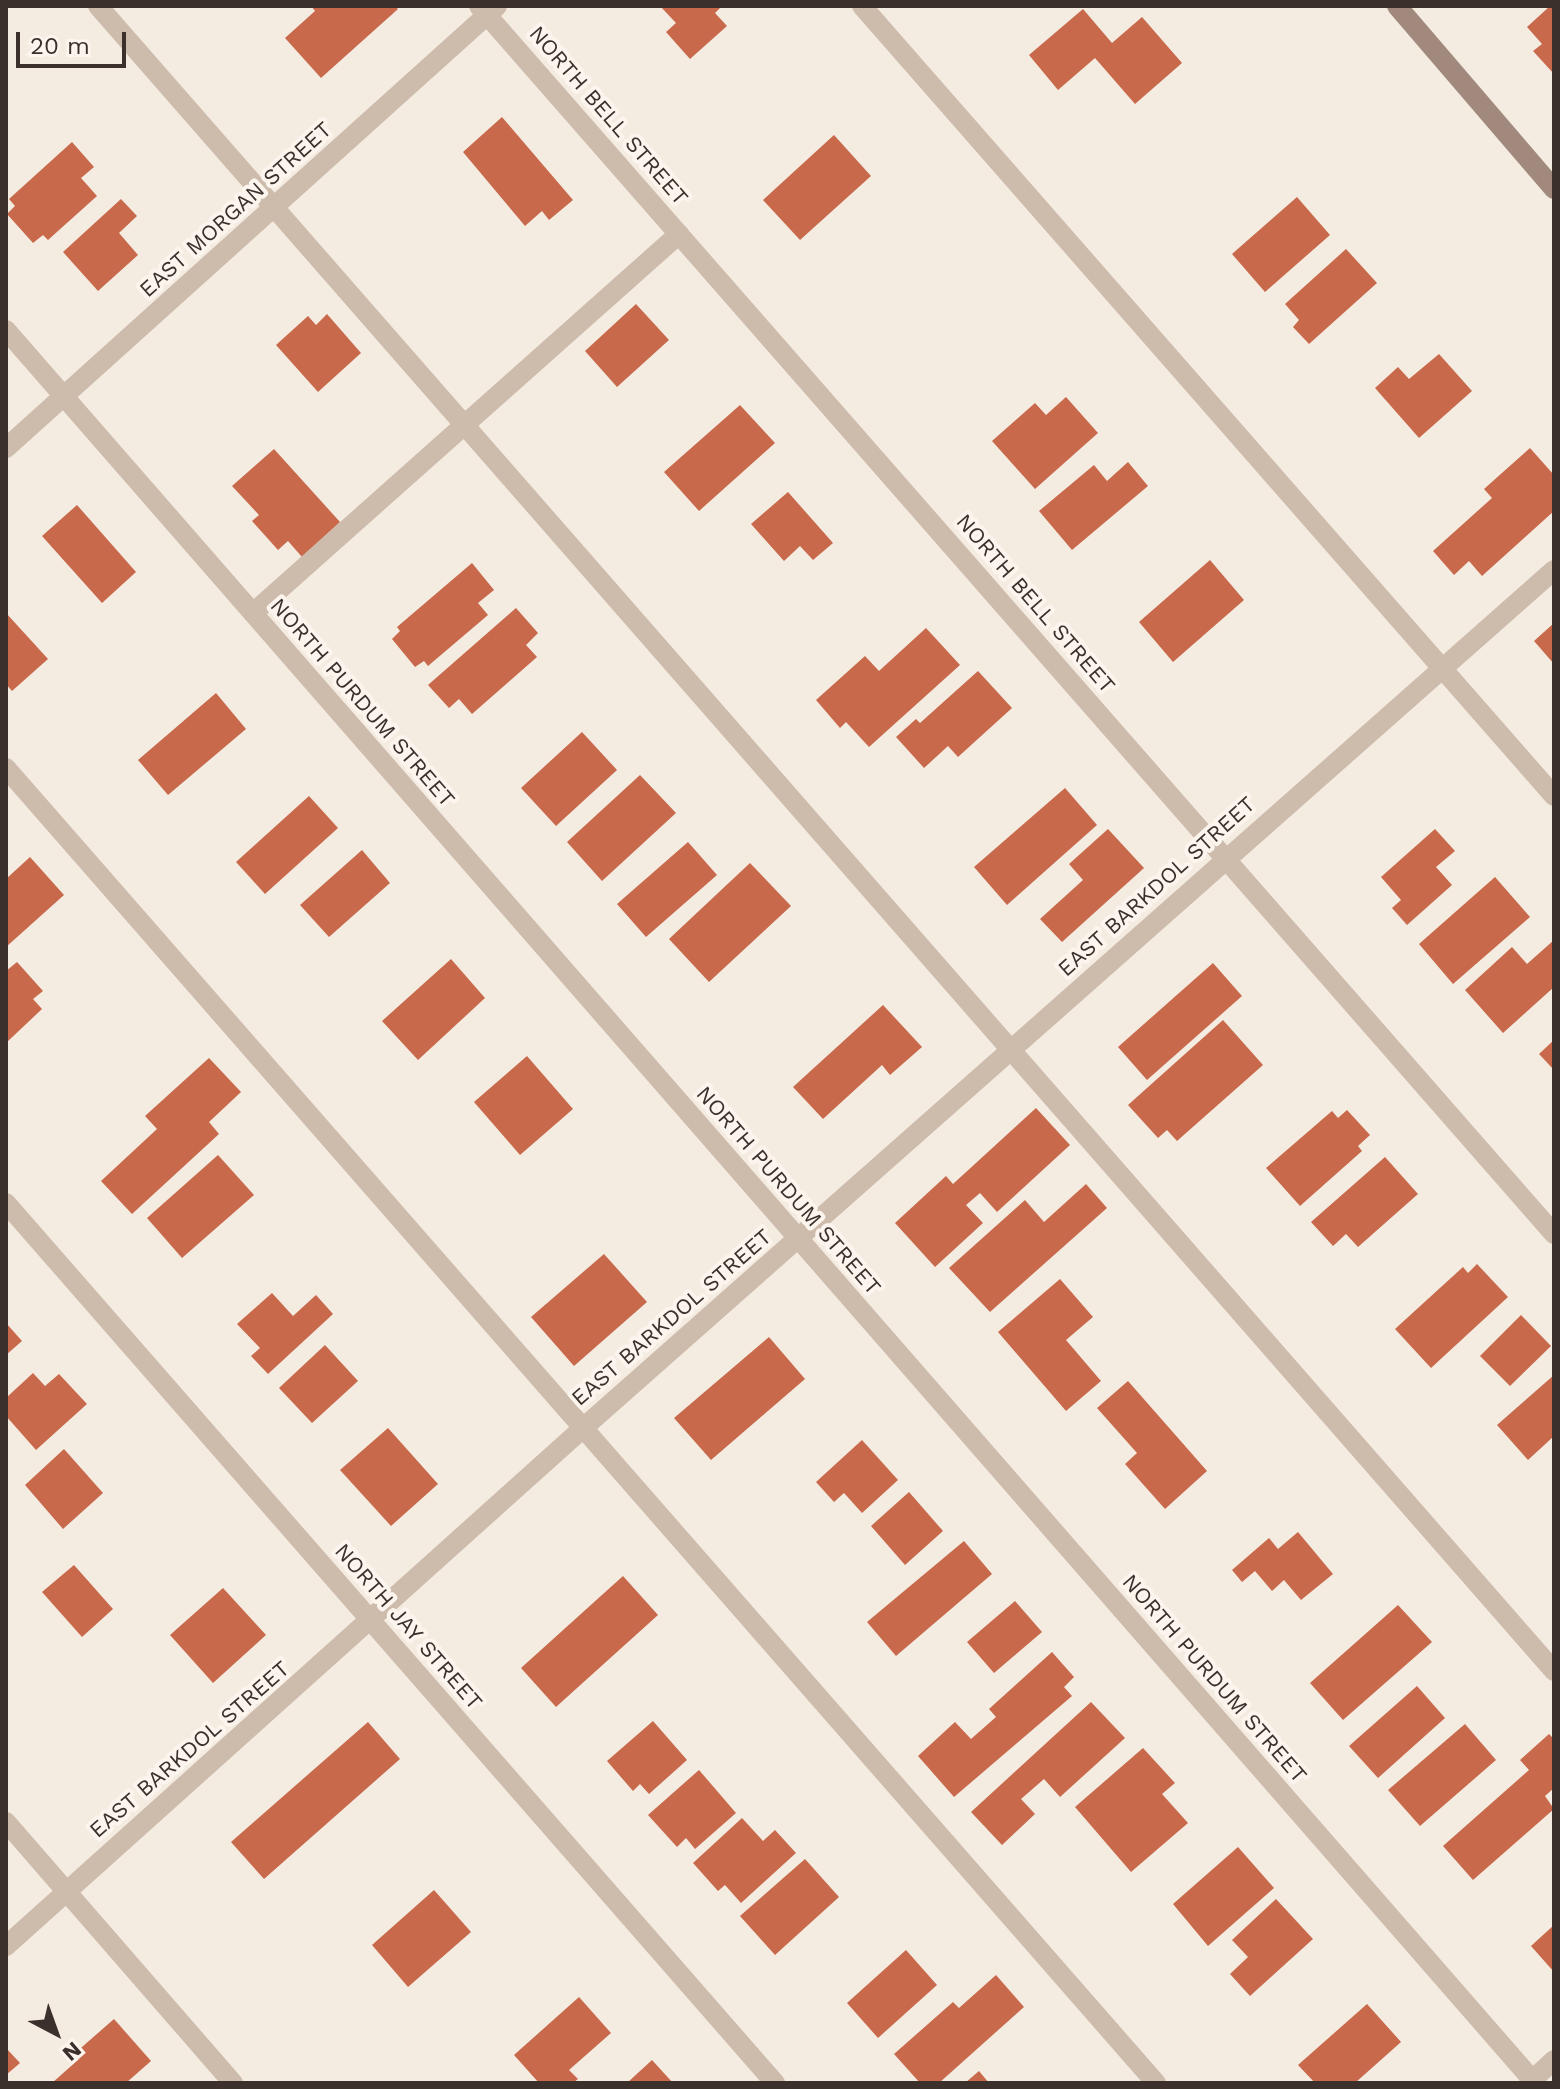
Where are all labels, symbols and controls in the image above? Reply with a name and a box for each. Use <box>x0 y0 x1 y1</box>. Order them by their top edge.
scale bar <box>20 16 130 66</box>
street label: NORTH BELL STREET <box>523 21 693 211</box>
text: 20 m <box>30 32 90 60</box>
street label: EAST MORGAN STREET <box>135 117 337 303</box>
street label: NORTH BELL STREET <box>950 509 1120 699</box>
street label: NORTH PURDUM STREET <box>264 593 460 813</box>
street label: EAST BARKDOL STREET <box>1053 792 1261 982</box>
street label: NORTH PURDUM STREET <box>690 1081 886 1301</box>
street label: EAST BARKDOL STREET <box>567 1224 777 1412</box>
street label: NORTH JAY STREET <box>329 1539 487 1715</box>
street label: NORTH PURDUM STREET <box>1116 1569 1312 1789</box>
street label: EAST BARKDOL STREET <box>85 1656 295 1844</box>
north arrow <box>16 1993 96 2073</box>
text: N <box>58 2037 86 2066</box>

